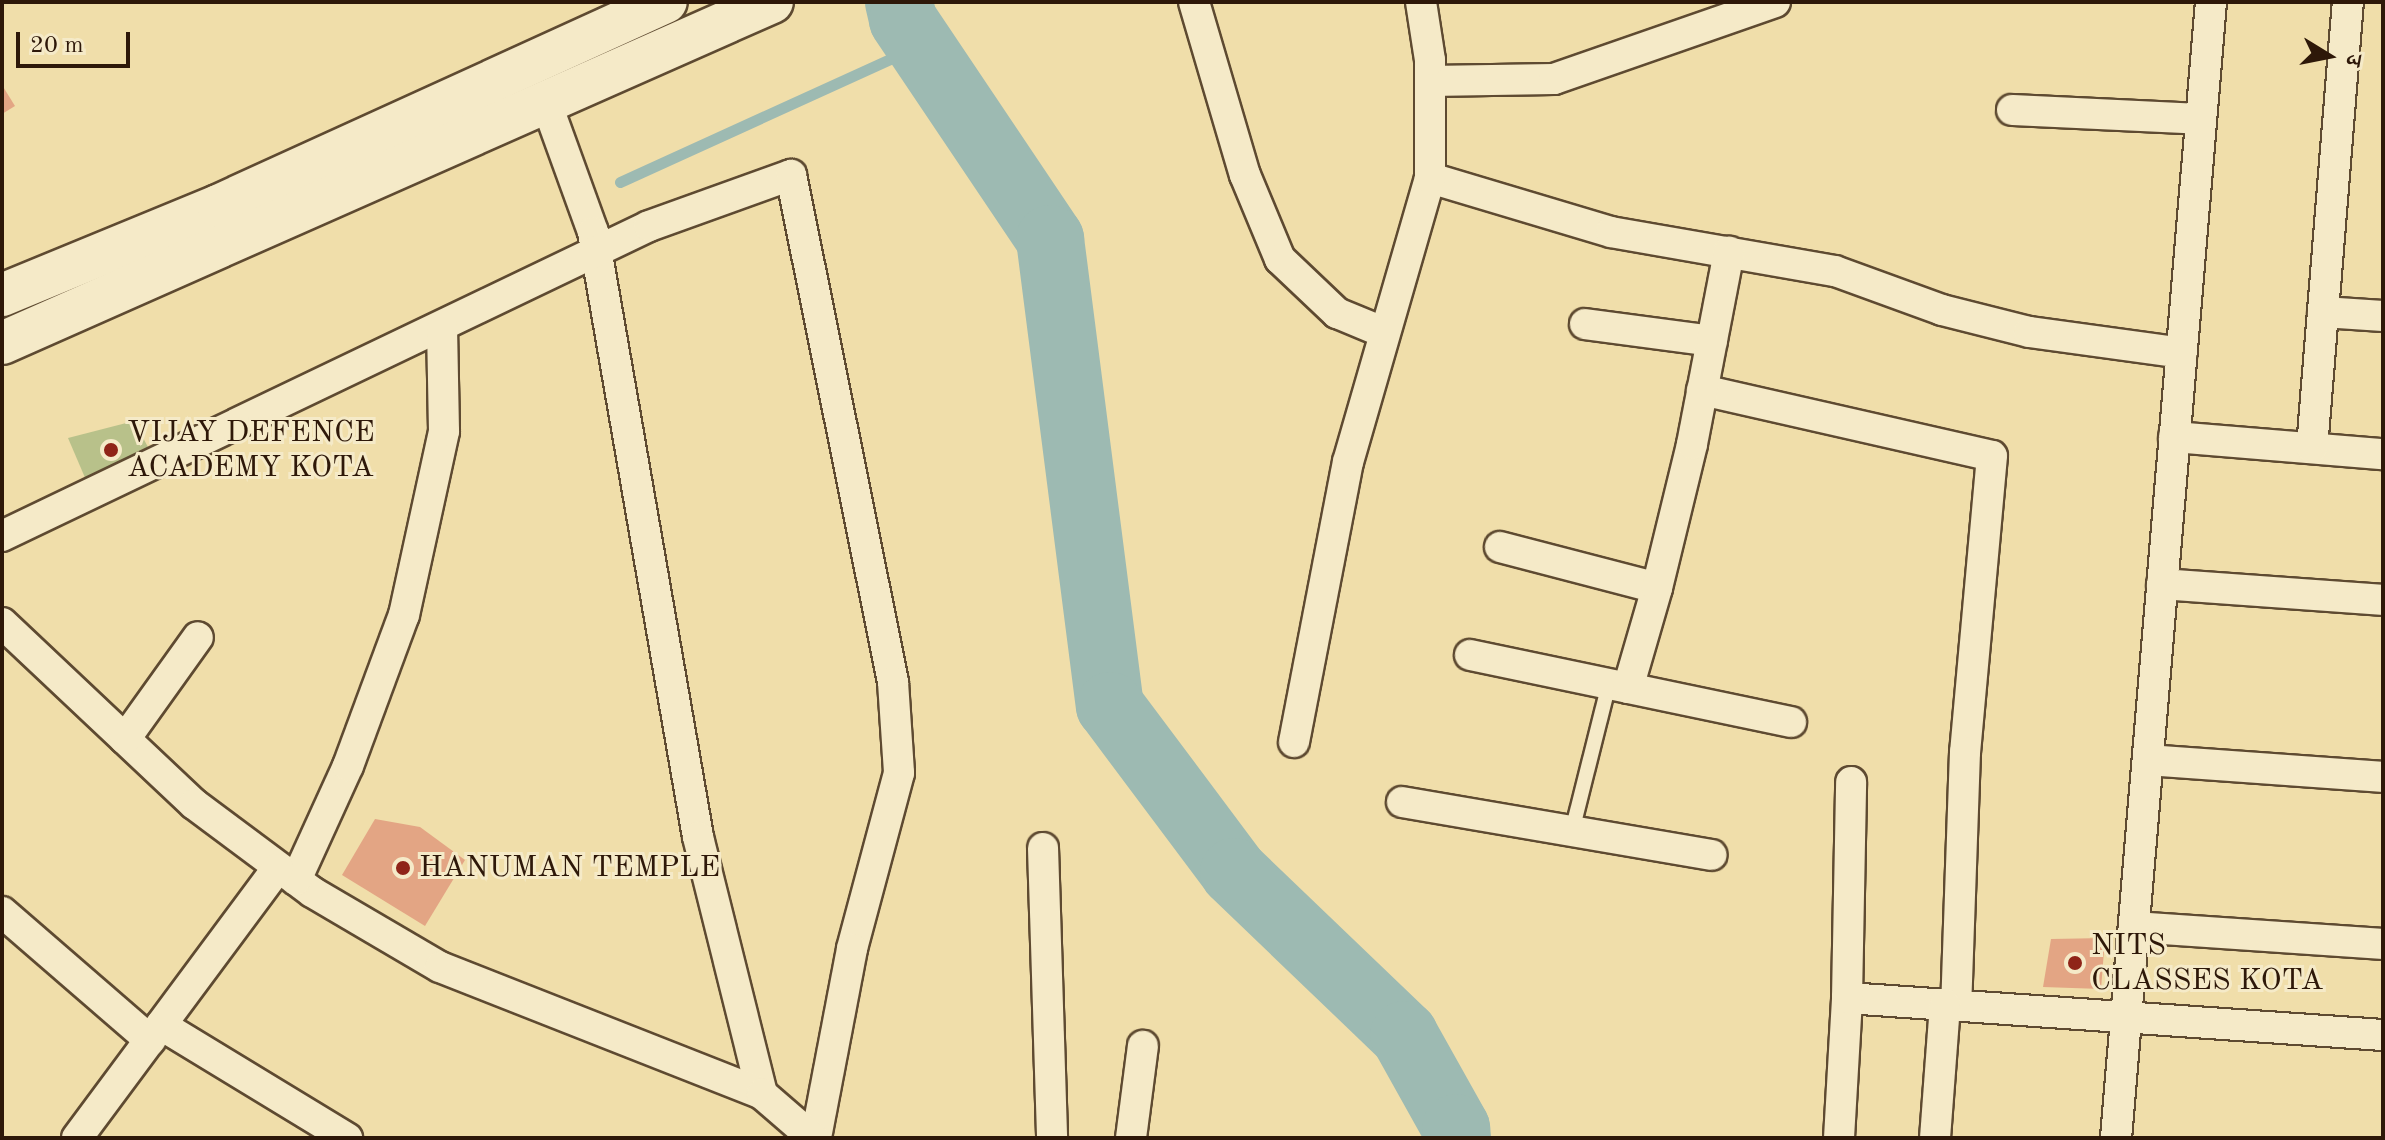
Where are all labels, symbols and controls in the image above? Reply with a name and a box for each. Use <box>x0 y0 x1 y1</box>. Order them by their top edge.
scale bar <box>20 16 134 66</box>
north arrow <box>2289 16 2369 96</box>
text: 20 m <box>30 34 84 58</box>
text: उ <box>2341 53 2364 68</box>
place label: VIJAY DEFENCE ACADEMY KOTA <box>127 415 375 486</box>
marker: VIJAY DEFENCE ACADEMY KOTA <box>102 441 120 459</box>
place label: HANUMAN TEMPLE <box>419 850 720 886</box>
marker: HANUMAN TEMPLE <box>394 859 412 877</box>
place label: NITS CLASSES KOTA <box>2091 928 2323 998</box>
marker: NITS CLASSES KOTA <box>2066 954 2084 972</box>

